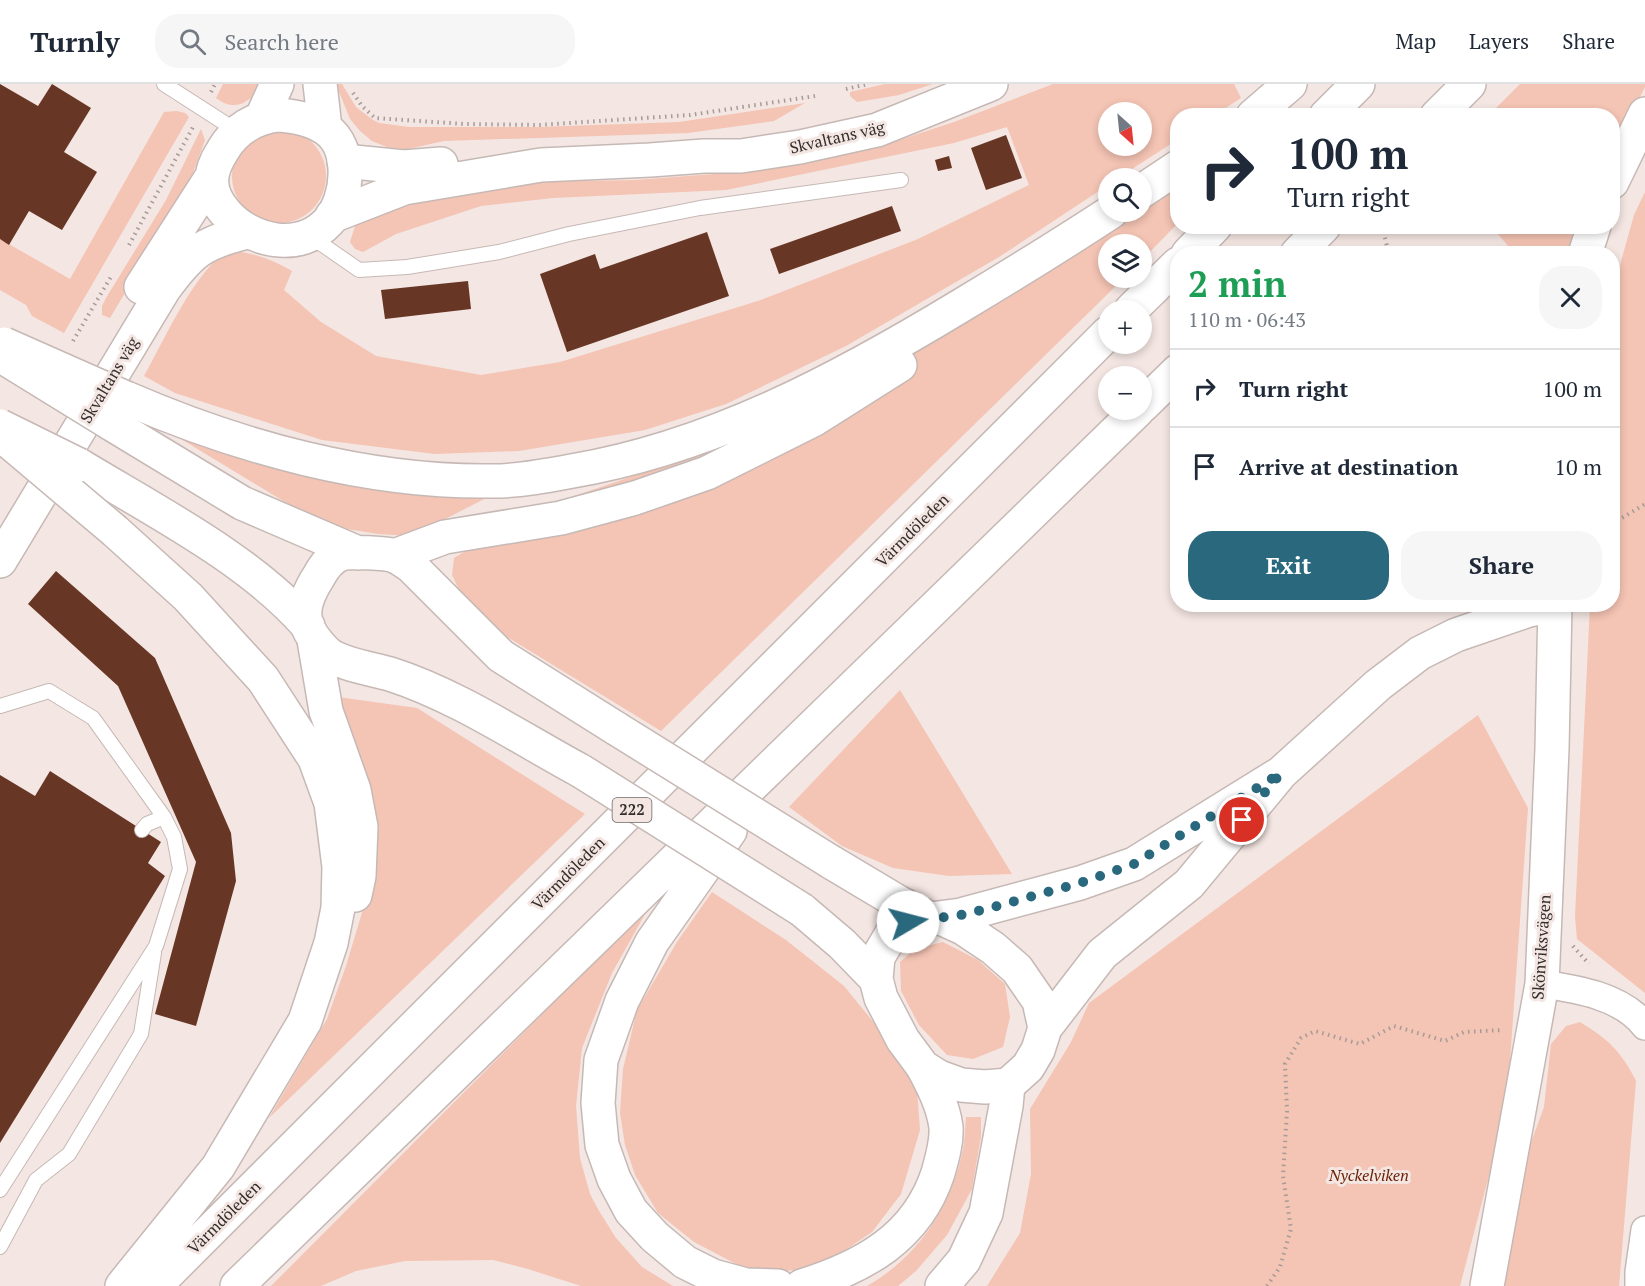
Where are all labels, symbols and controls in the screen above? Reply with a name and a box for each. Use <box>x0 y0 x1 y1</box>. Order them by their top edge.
search box <box>155 14 575 68</box>
text: Turnly <box>30 23 119 60</box>
icon: search <box>176 25 209 58</box>
text: Search here <box>224 27 339 56</box>
text: Map <box>1395 27 1436 55</box>
text: Layers <box>1469 27 1529 55</box>
text: Share <box>1562 27 1615 55</box>
north arrow <box>1098 102 1152 156</box>
map controls <box>1098 102 1152 420</box>
street label: Skvaltans väg <box>787 115 887 159</box>
text: 100 m <box>1287 125 1408 181</box>
icon: right <box>1188 132 1266 210</box>
button: search <box>1098 168 1152 222</box>
text: Turn right <box>1287 179 1410 215</box>
button: layers <box>1098 234 1152 288</box>
text: 2 min <box>1188 260 1286 307</box>
button: close <box>1539 266 1602 329</box>
button: + <box>1098 300 1152 354</box>
text: 110 m · 06:43 <box>1188 306 1306 333</box>
street label: Skvaltans väg <box>75 332 144 427</box>
button: − <box>1098 366 1152 420</box>
icon: right <box>1188 372 1221 405</box>
text: Turn right <box>1239 374 1348 403</box>
text: 100 m <box>1542 374 1602 403</box>
icon: arrive <box>1188 450 1221 483</box>
text: Arrive at destination <box>1239 452 1458 481</box>
text: 10 m <box>1554 452 1602 481</box>
street label: Värmdöleden <box>870 488 954 572</box>
button: Exit <box>1188 531 1389 600</box>
button: Share <box>1401 531 1602 600</box>
pin <box>1216 794 1267 845</box>
road number: 222 <box>612 798 652 822</box>
icon: arrive <box>1225 803 1258 836</box>
street label: Värmdöleden <box>526 831 610 915</box>
position arrow <box>876 890 940 954</box>
street label: Skönviksvägen <box>1526 893 1556 1000</box>
park label: Nyckelviken <box>1328 1164 1409 1186</box>
street label: Värmdöleden <box>182 1175 266 1259</box>

